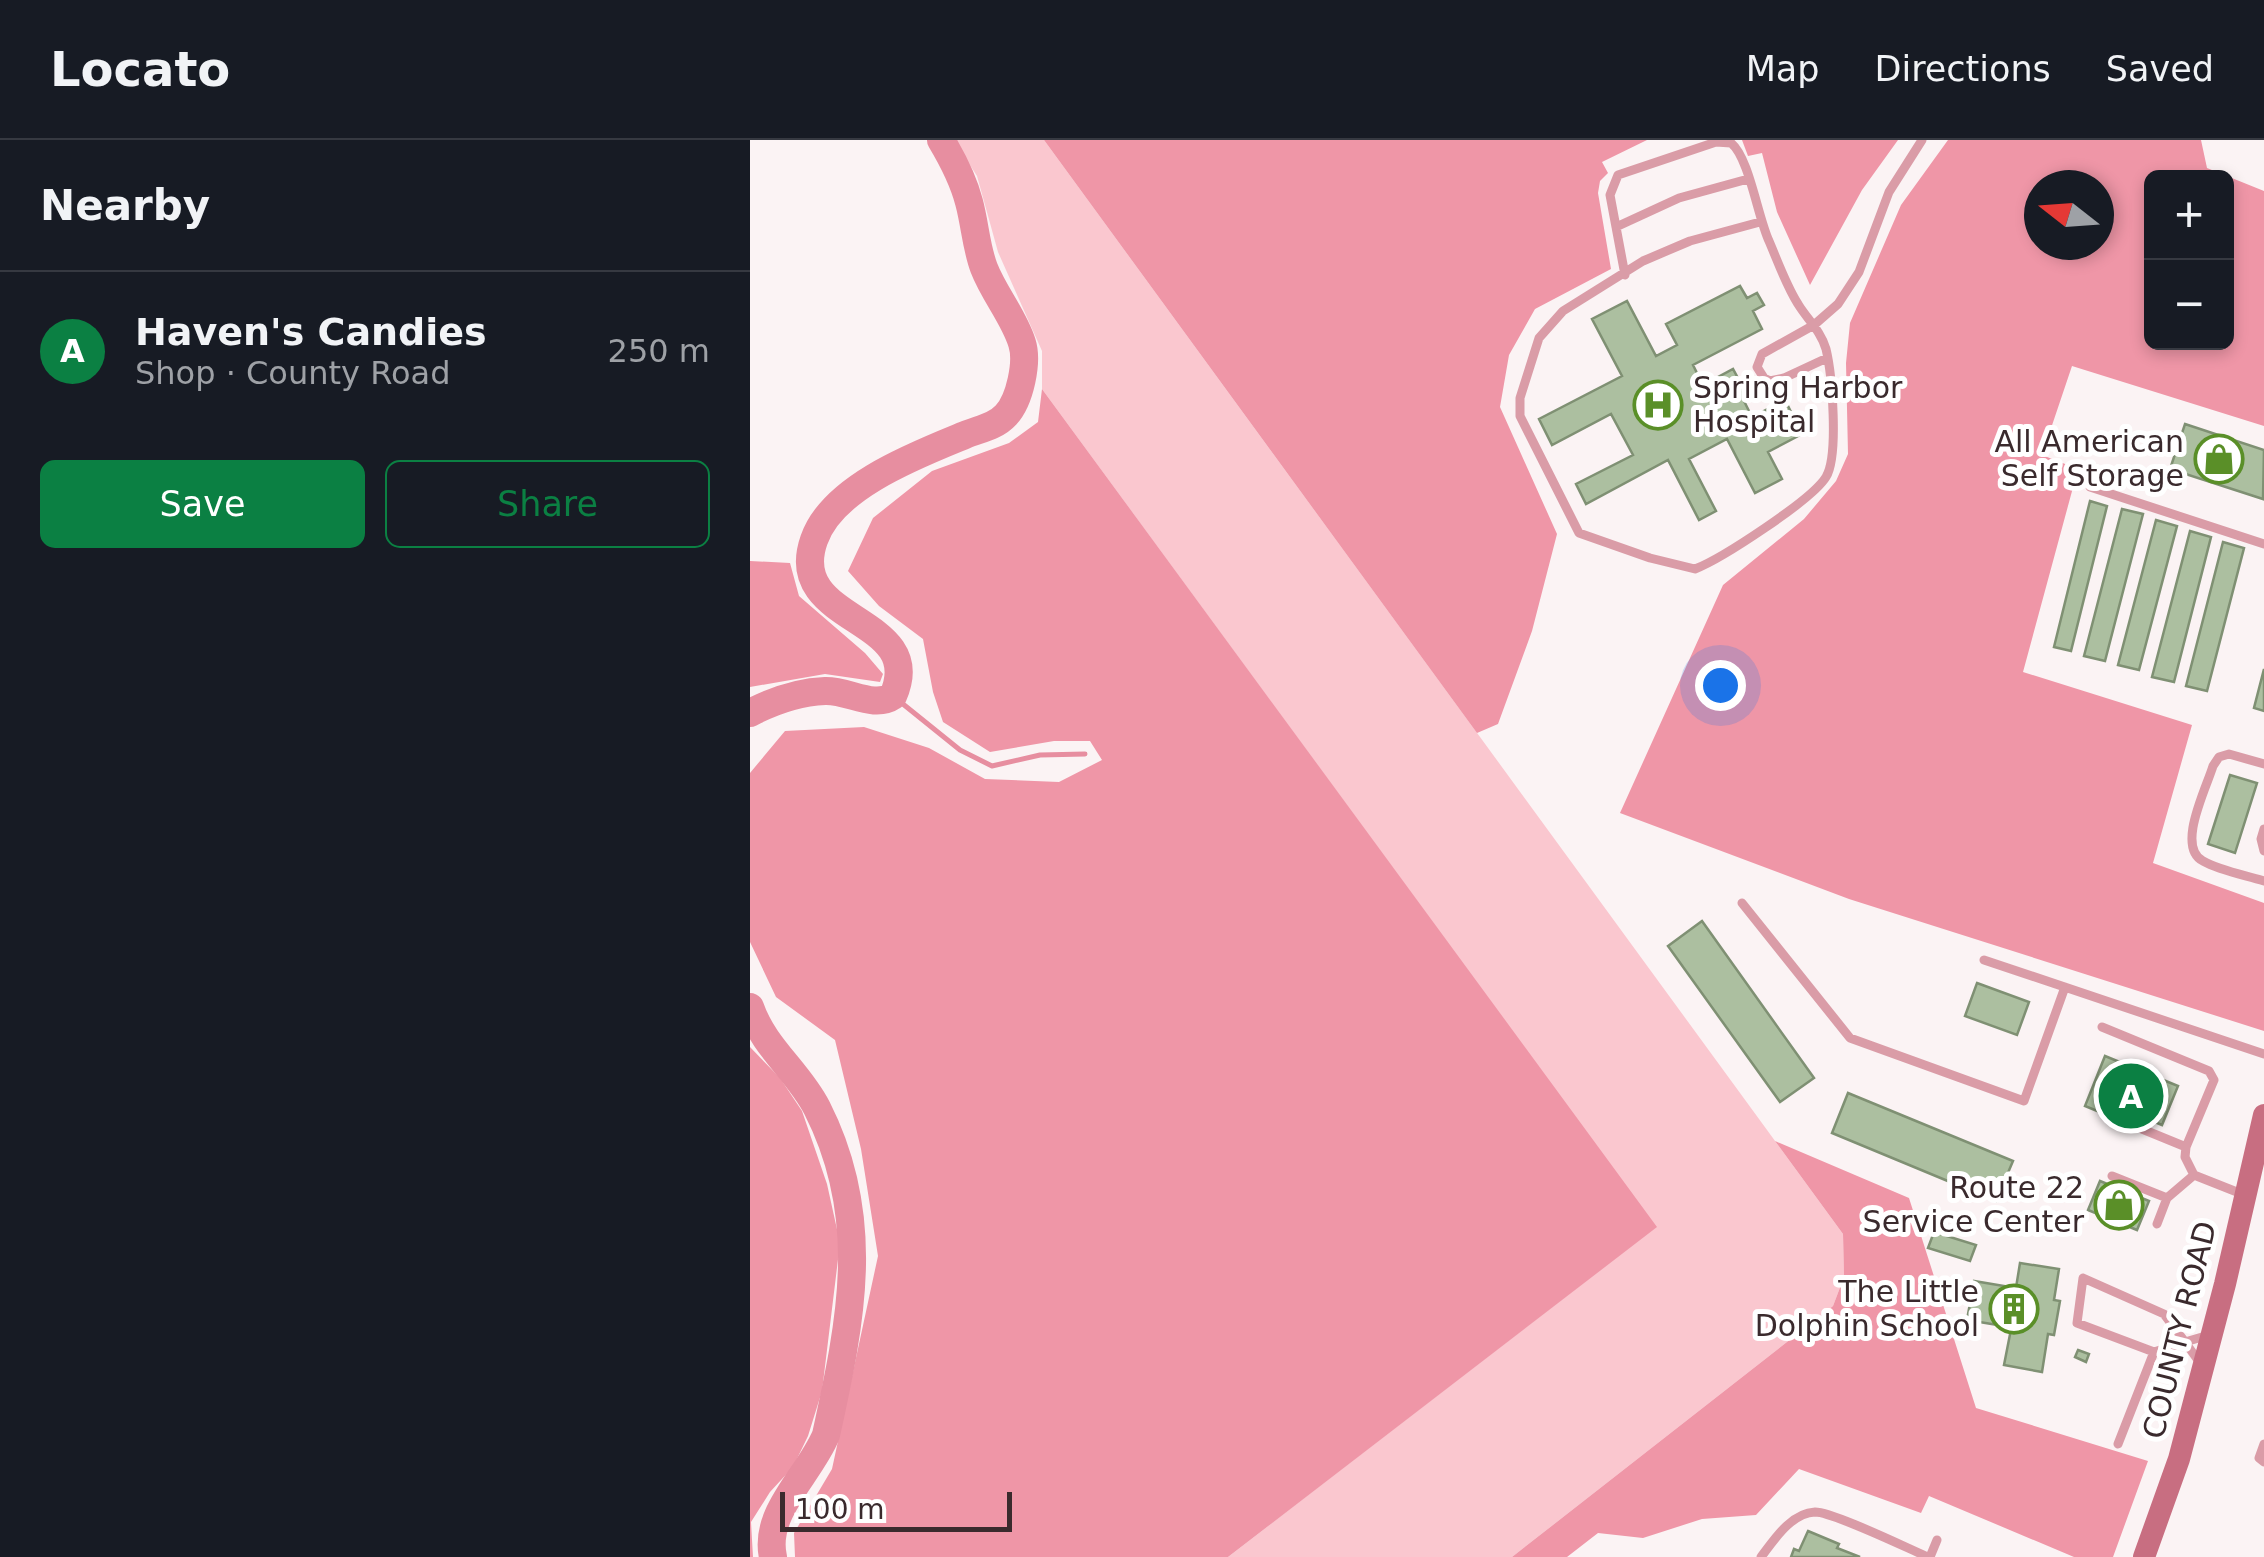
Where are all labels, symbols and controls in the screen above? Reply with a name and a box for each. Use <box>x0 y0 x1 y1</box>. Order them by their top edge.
text: Locato <box>50 41 230 97</box>
text: Map <box>1746 49 1820 89</box>
text: Directions <box>1875 49 2051 89</box>
text: Saved <box>2106 49 2214 89</box>
north arrow <box>2024 170 2114 260</box>
map controls <box>2144 170 2234 350</box>
button: + <box>2144 170 2234 260</box>
text: Nearby <box>40 181 210 230</box>
button: − <box>2144 260 2234 350</box>
text: Haven's Candies <box>135 310 487 354</box>
text: A <box>60 332 85 370</box>
text: 250 m <box>608 332 710 370</box>
text: Shop · County Road <box>135 354 450 392</box>
place label: Spring Harbor Hospital <box>1693 370 1903 439</box>
hospital icon: Spring Harbor Hospital <box>1632 379 1684 431</box>
place label: All American Self Storage <box>1995 424 2184 493</box>
shop icon: All American Self Storage <box>2193 433 2245 485</box>
button: Save <box>40 460 365 548</box>
button: Share <box>385 460 710 548</box>
your location <box>1695 660 1746 711</box>
pin: A <box>2098 1058 2164 1134</box>
place label: Route 22 Service Center <box>1863 1170 2085 1239</box>
shop icon: Route 22 Service Center <box>2093 1179 2145 1231</box>
street label: COUNTY ROAD <box>2136 1218 2223 1442</box>
place label: The Little Dolphin School <box>1755 1274 1979 1343</box>
building icon: The Little Dolphin School <box>1988 1283 2040 1335</box>
scale bar <box>780 1487 1012 1532</box>
text: 100 m <box>795 1493 885 1526</box>

